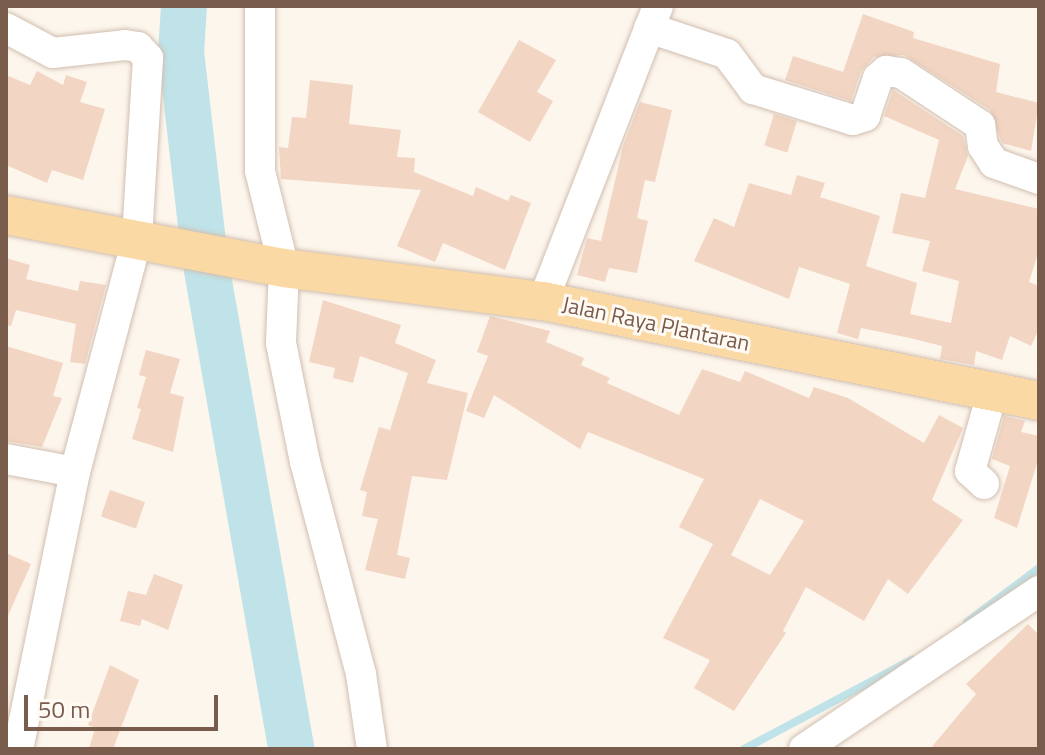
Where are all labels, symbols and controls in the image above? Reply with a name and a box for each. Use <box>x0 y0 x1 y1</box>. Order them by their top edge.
street label: Jalan Raya Plantaran <box>560 291 752 357</box>
scale bar <box>28 679 222 729</box>
text: 50 m <box>38 691 90 727</box>

